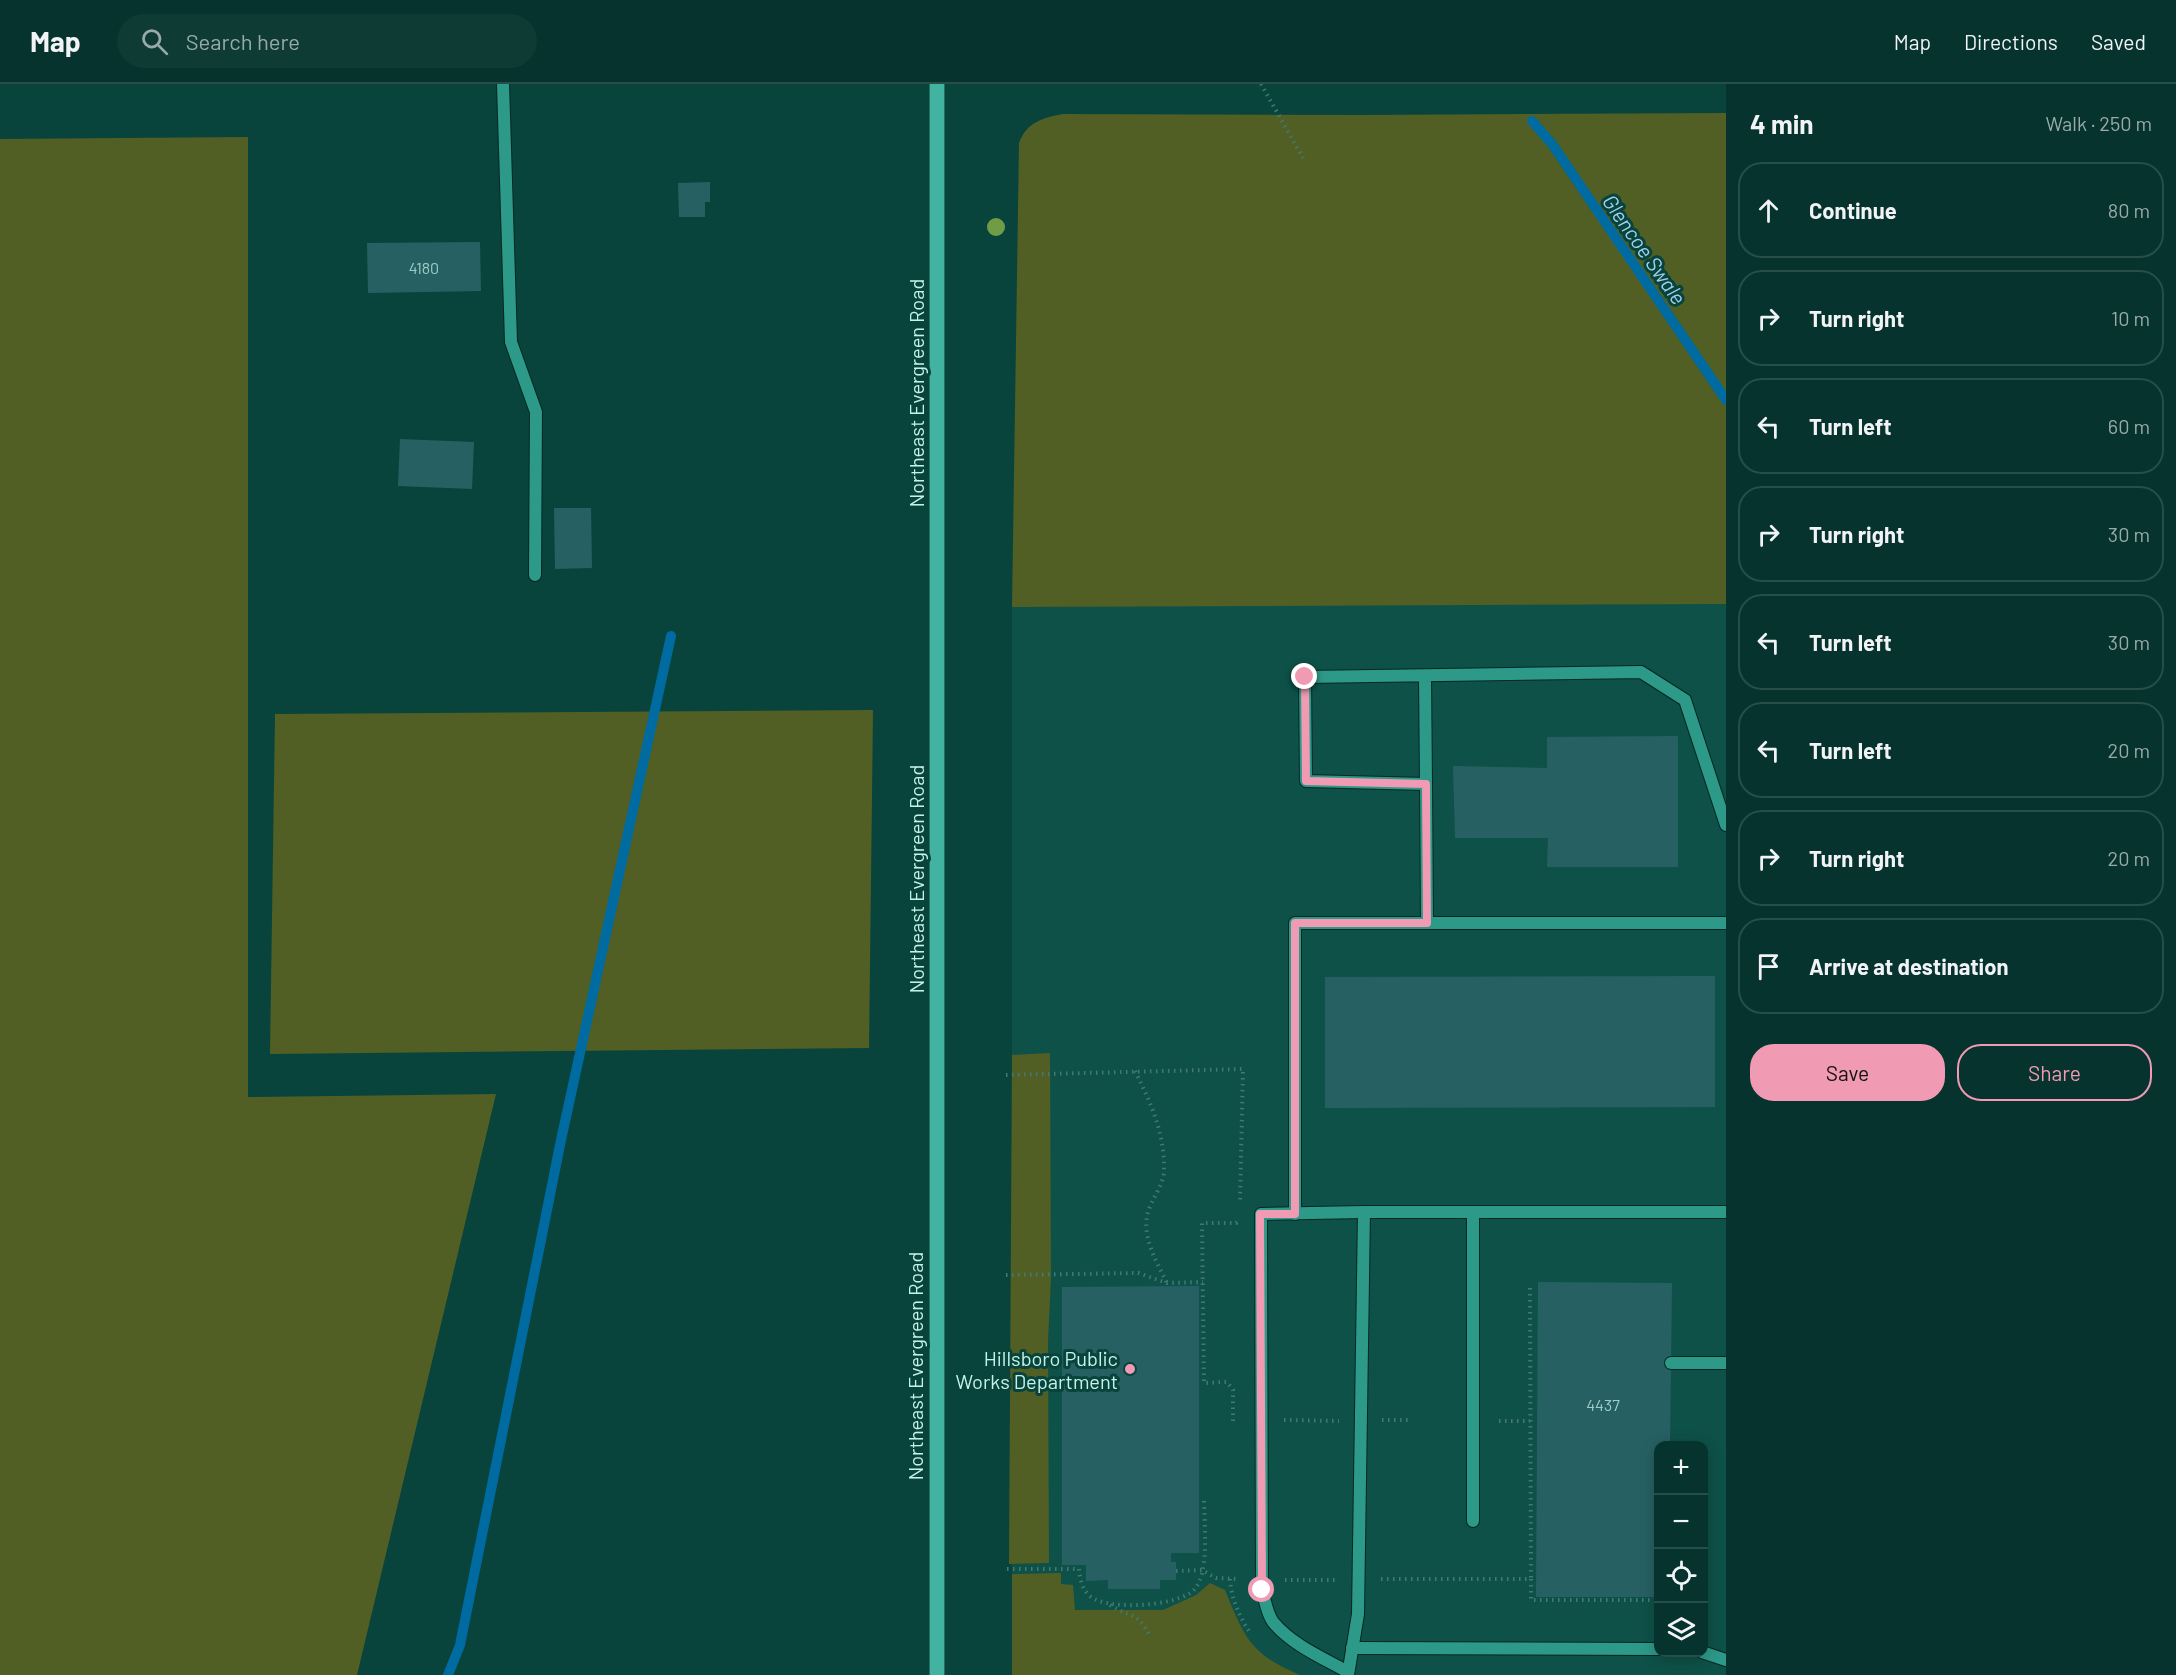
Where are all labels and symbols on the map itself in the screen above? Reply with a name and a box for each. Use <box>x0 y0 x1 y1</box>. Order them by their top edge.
water label: Glencoe Swale <box>1598 189 1692 309</box>
house number: 4180 <box>409 258 439 277</box>
street label: Northeast Evergreen Road <box>904 279 928 507</box>
route end <box>1291 663 1317 689</box>
street label: Northeast Evergreen Road <box>904 765 928 993</box>
street label: Northeast Evergreen Road <box>903 1252 927 1480</box>
place label: Hillsboro Public Works Department <box>955 1346 1118 1393</box>
marker: Hillsboro Public Works Department <box>1123 1362 1137 1376</box>
house number: 4437 <box>1586 1395 1620 1414</box>
route start <box>1248 1576 1274 1602</box>

